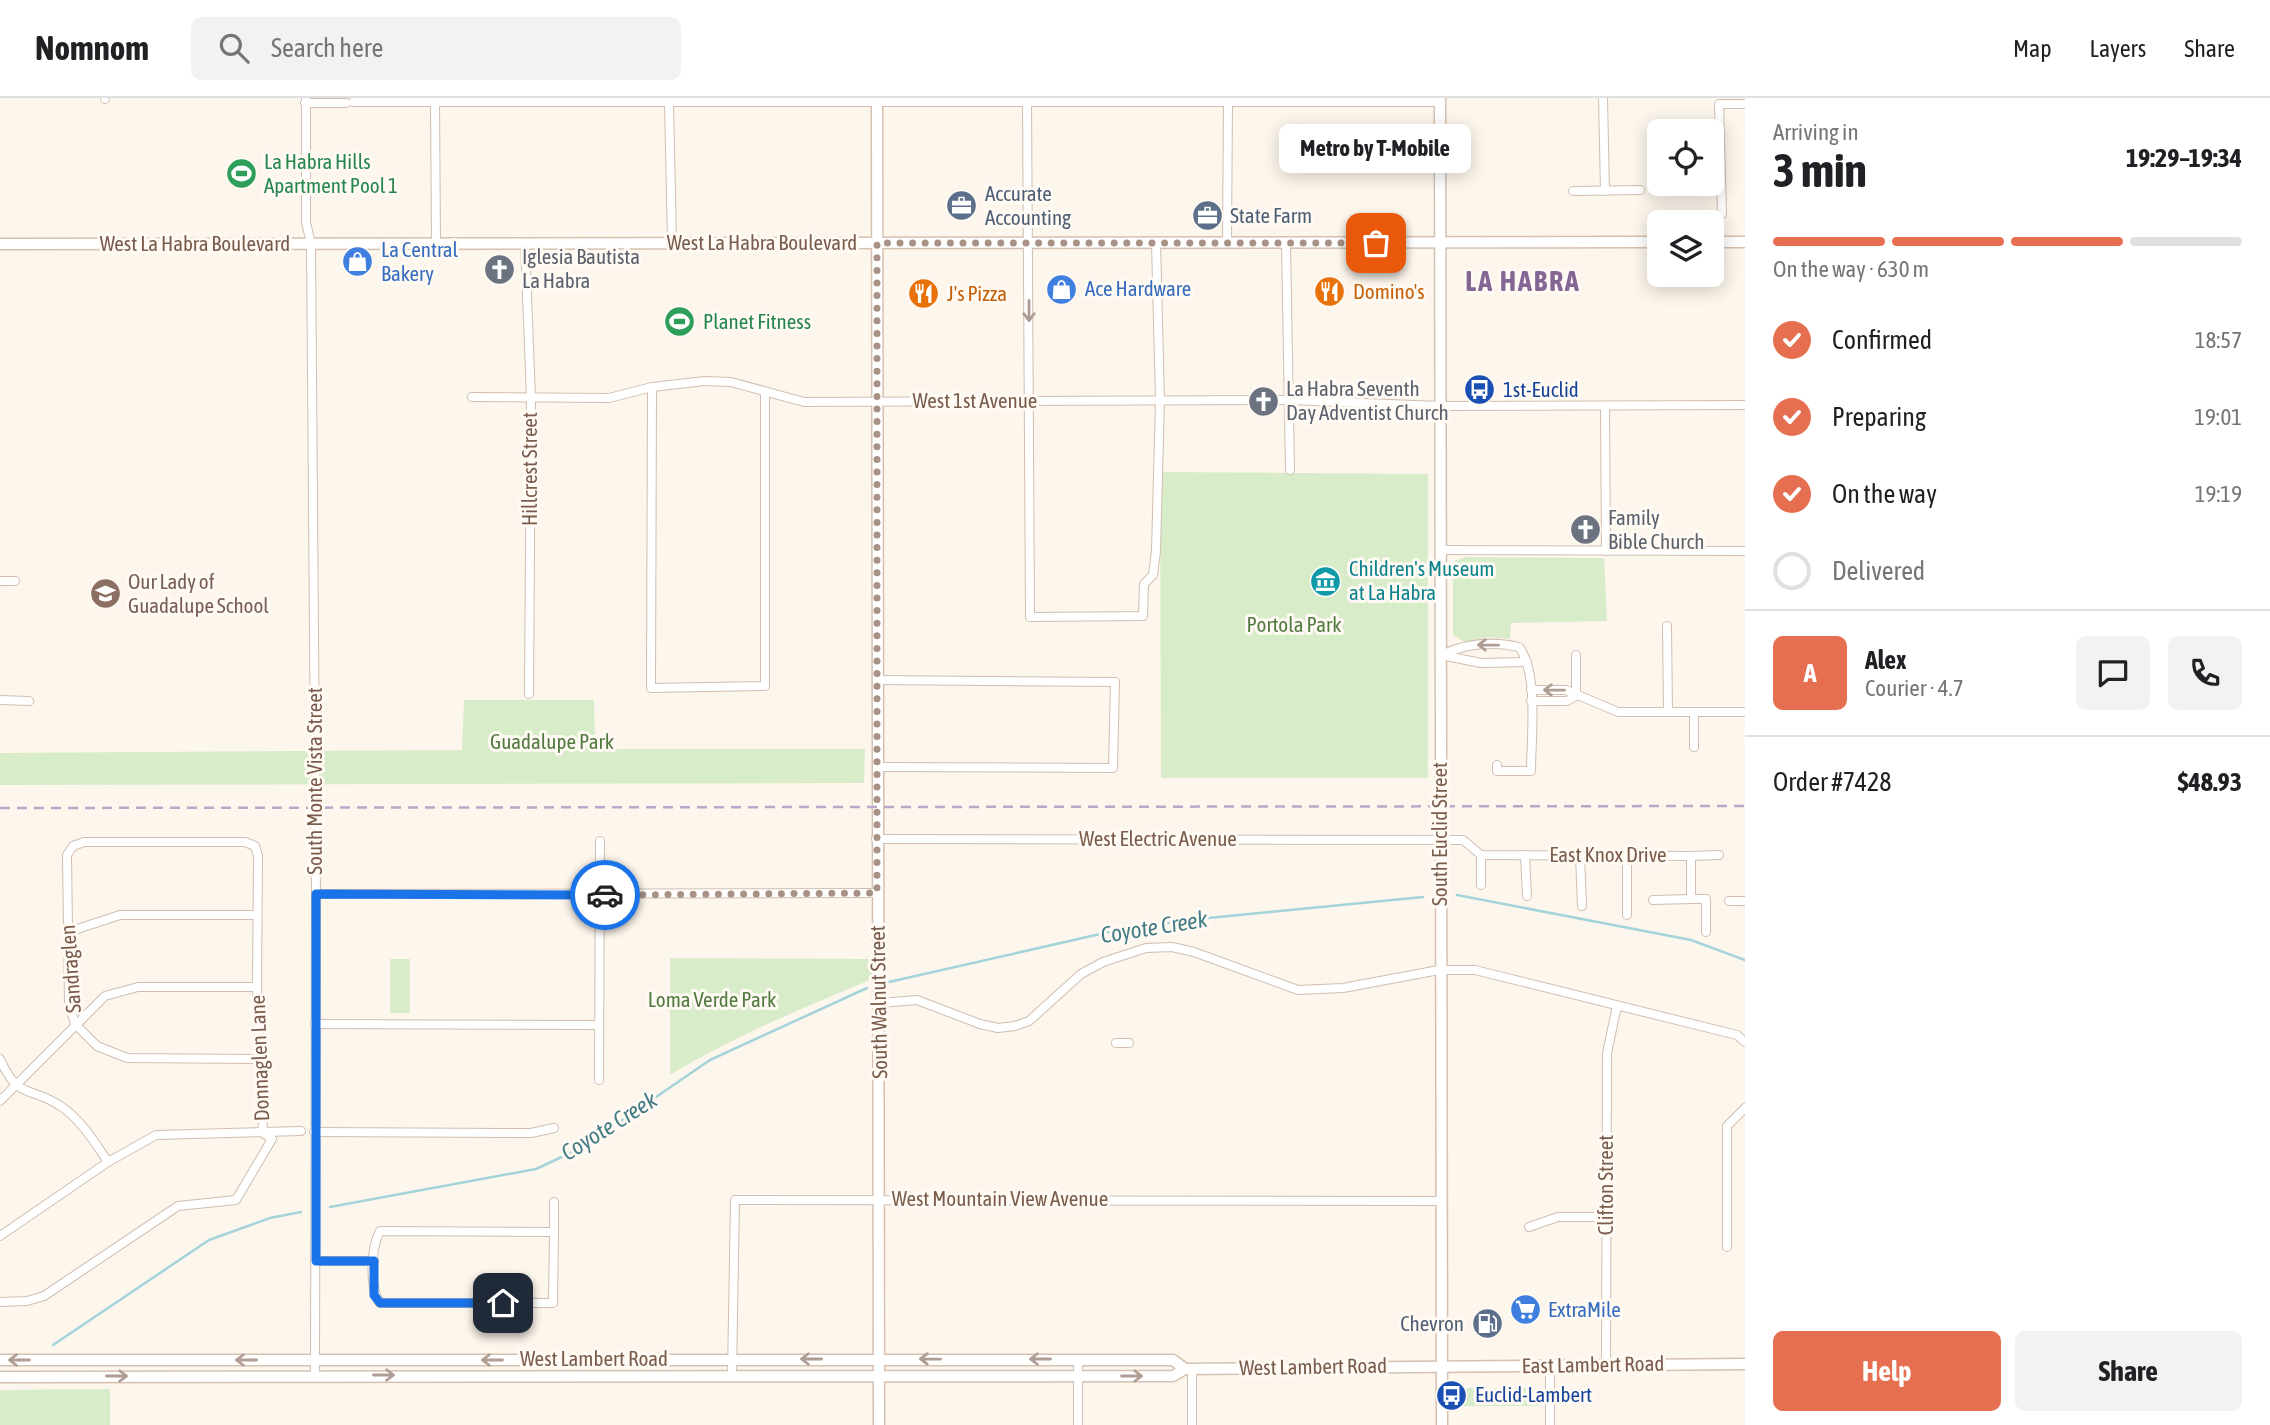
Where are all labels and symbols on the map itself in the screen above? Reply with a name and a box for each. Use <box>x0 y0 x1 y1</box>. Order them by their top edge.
callout: Metro by T-Mobile <box>1280 124 1472 173</box>
place label: La Habra Hills Apartment Pool 1 <box>264 149 398 197</box>
sports icon: La Habra Hills Apartment Pool 1 <box>224 157 258 191</box>
place label: Accurate Accounting <box>985 181 1071 229</box>
office icon: Accurate Accounting <box>945 189 979 223</box>
office icon: State Farm <box>1190 199 1224 233</box>
place label: State Farm <box>1230 203 1312 227</box>
pin <box>1346 213 1406 273</box>
street label: West La Habra Boulevard <box>667 230 857 254</box>
street label: West La Habra Boulevard <box>100 231 290 255</box>
place label: La Central Bakery <box>381 237 459 285</box>
place label: Iglesia Bautista La Habra <box>522 244 640 292</box>
shop icon: La Central Bakery <box>341 245 375 279</box>
church icon: Iglesia Bautista La Habra <box>482 252 516 286</box>
district label: LA HABRA <box>1465 265 1581 297</box>
shop icon: Ace Hardware <box>1045 272 1079 306</box>
restaurant icon: Domino's <box>1313 275 1347 309</box>
place label: Ace Hardware <box>1085 276 1191 300</box>
restaurant icon: J's Pizza <box>907 277 941 311</box>
place label: Domino's <box>1353 279 1425 303</box>
place label: J's Pizza <box>947 281 1007 305</box>
one-way arrow <box>1022 299 1036 322</box>
sports icon: Planet Fitness <box>663 305 697 339</box>
place label: Planet Fitness <box>703 309 811 333</box>
bus stop icon: 1st-Euclid <box>1463 373 1497 407</box>
place label: La Habra Seventh Day Adventist Church <box>1286 376 1449 424</box>
place label: 1st-Euclid <box>1503 377 1579 401</box>
church icon: La Habra Seventh Day Adventist Church <box>1246 384 1280 418</box>
street label: West 1st Avenue <box>913 388 1037 412</box>
street label: Hillcrest Street <box>517 412 541 526</box>
place label: Family Bible Church <box>1608 505 1704 553</box>
church icon: Family Bible Church <box>1568 513 1602 547</box>
place label: Children's Museum at La Habra <box>1349 556 1494 604</box>
museum icon: Children's Museum at La Habra <box>1309 564 1343 598</box>
place label: Our Lady of Guadalupe School <box>128 569 269 617</box>
school or university icon: Our Lady of Guadalupe School <box>88 577 122 611</box>
park label: Portola Park <box>1247 612 1341 636</box>
one-way arrow <box>1477 638 1500 652</box>
one-way arrow <box>1543 683 1566 697</box>
street label: South Monte Vista Street <box>302 687 326 875</box>
park label: Guadalupe Park <box>490 729 614 753</box>
street label: South Euclid Street <box>1427 762 1451 906</box>
street label: West Electric Avenue <box>1079 826 1237 850</box>
street label: East Knox Drive <box>1549 842 1667 866</box>
courier <box>570 860 640 930</box>
water label: Coyote Creek <box>1099 906 1210 948</box>
street label: Sandraglen <box>55 924 85 1014</box>
street label: South Walnut Street <box>865 925 891 1079</box>
park label: Loma Verde Park <box>648 987 776 1011</box>
street label: Donnaglen Lane <box>245 994 273 1122</box>
water label: Coyote Creek <box>556 1086 662 1166</box>
street label: Clifton Street <box>1593 1135 1617 1235</box>
street label: West Mountain View Avenue <box>892 1186 1108 1210</box>
pin <box>473 1273 533 1333</box>
supermarket icon: ExtraMile <box>1508 1293 1542 1327</box>
place label: ExtraMile <box>1548 1297 1621 1321</box>
fuel station icon: Chevron <box>1470 1307 1504 1341</box>
place label: Chevron <box>1400 1311 1464 1335</box>
street label: West Lambert Road <box>520 1346 668 1370</box>
street label: East Lambert Road <box>1522 1351 1664 1377</box>
one-way arrow <box>800 1352 823 1366</box>
one-way arrow <box>918 1352 941 1366</box>
one-way arrow <box>1028 1352 1051 1366</box>
one-way arrow <box>8 1353 31 1367</box>
one-way arrow <box>235 1353 258 1367</box>
one-way arrow <box>481 1353 504 1367</box>
street label: West Lambert Road <box>1239 1353 1387 1379</box>
one-way arrow <box>372 1368 395 1382</box>
one-way arrow <box>105 1369 128 1383</box>
one-way arrow <box>1121 1369 1144 1383</box>
bus stop icon: Euclid-Lambert <box>1435 1378 1469 1412</box>
place label: Euclid-Lambert <box>1475 1382 1592 1406</box>

